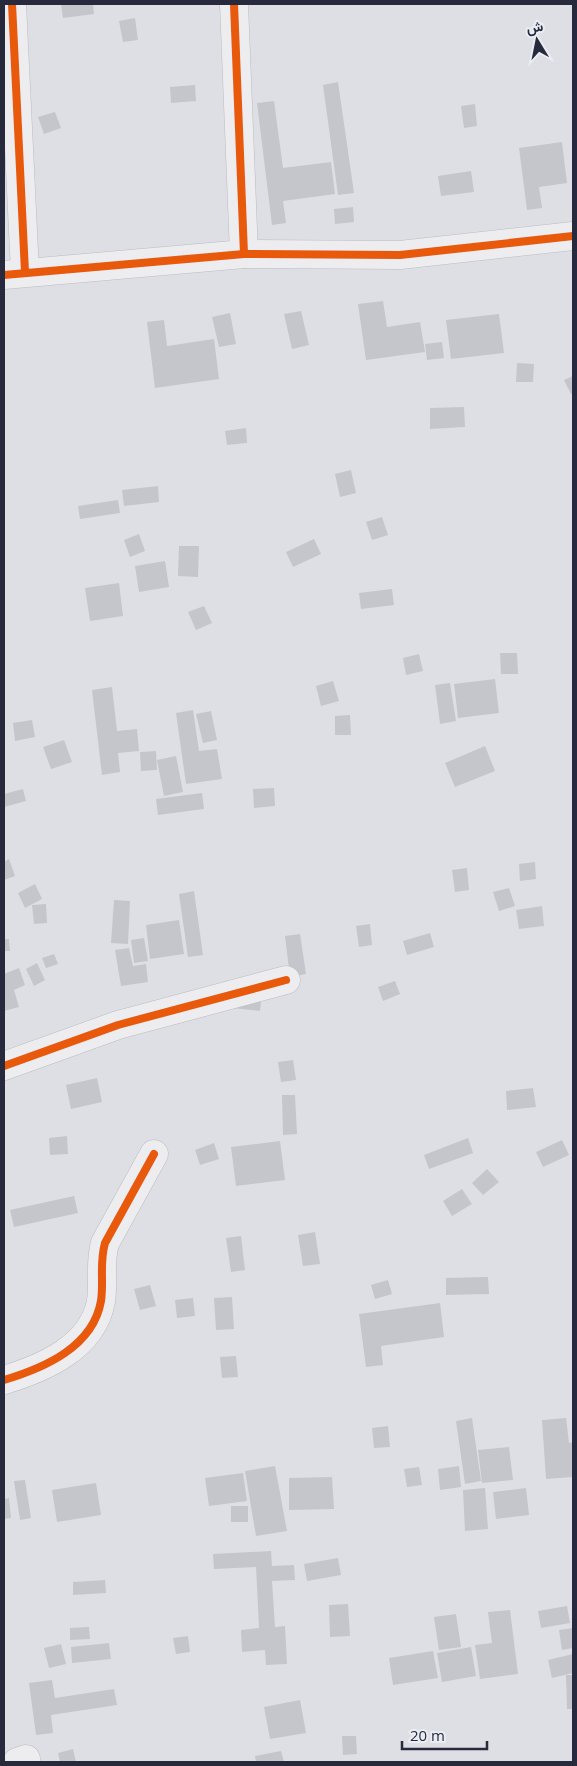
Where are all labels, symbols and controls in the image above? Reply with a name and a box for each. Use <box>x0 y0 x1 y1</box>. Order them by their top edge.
north arrow <box>512 15 562 65</box>
text: ش <box>525 16 545 38</box>
scale bar <box>402 1718 487 1750</box>
text: 20 m <box>410 1725 445 1745</box>

